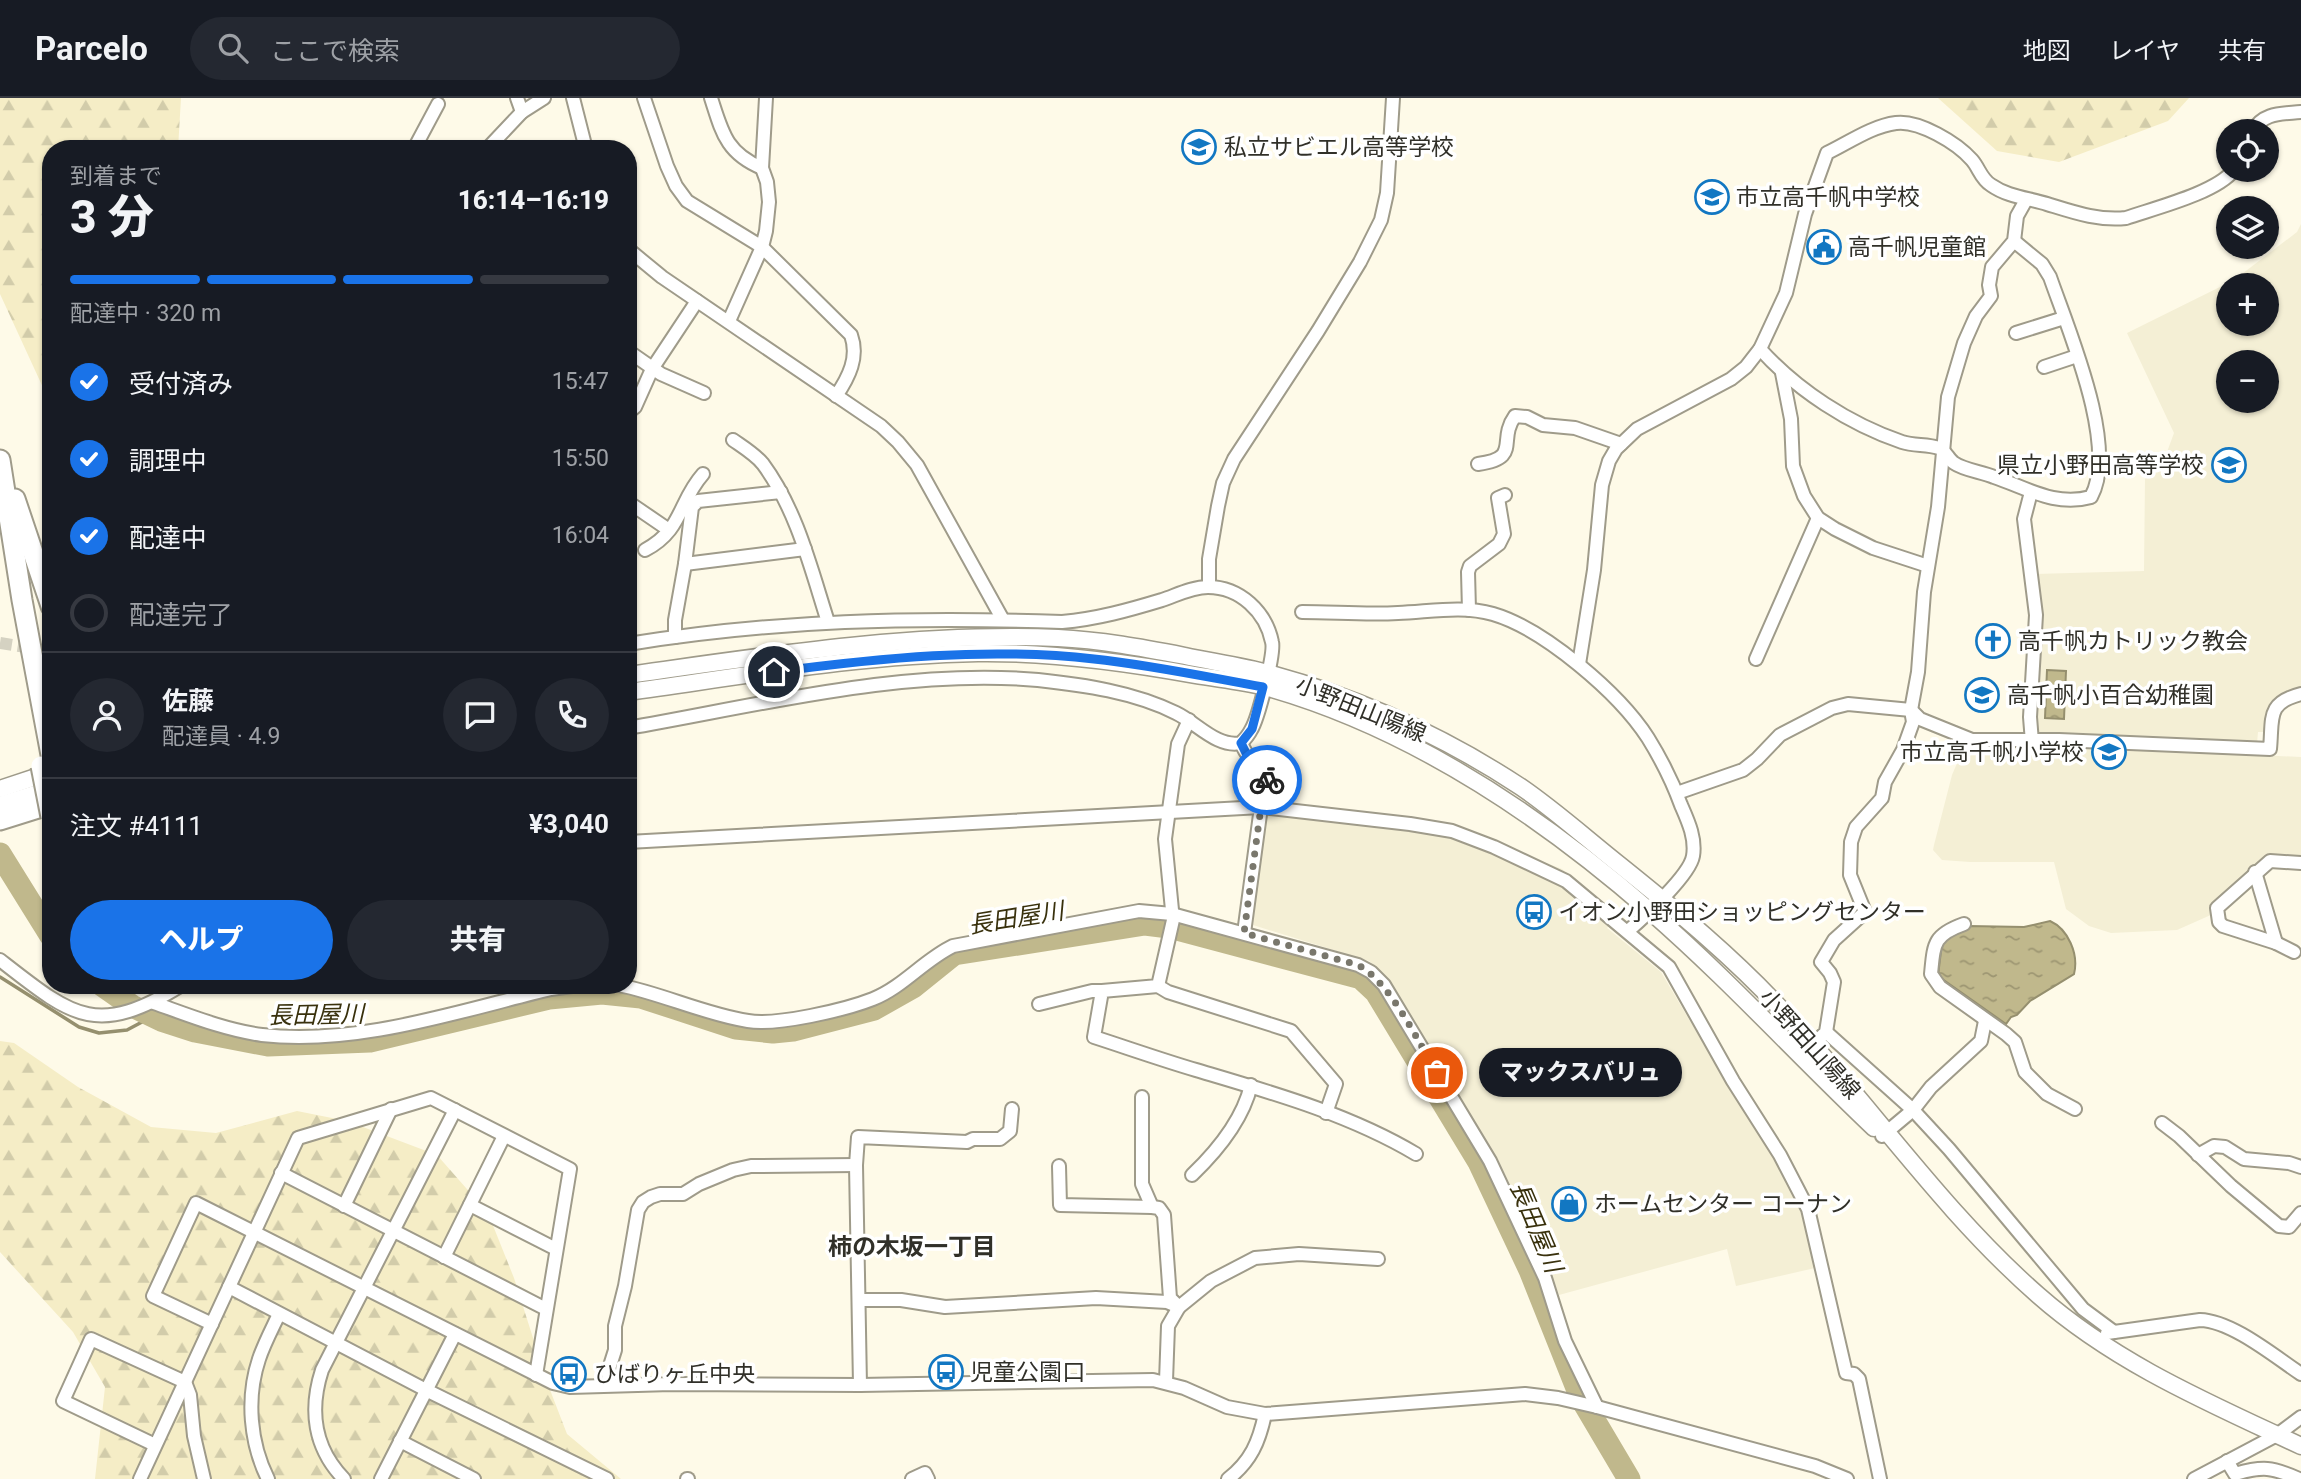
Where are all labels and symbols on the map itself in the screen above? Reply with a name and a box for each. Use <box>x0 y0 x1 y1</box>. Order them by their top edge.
school or university icon: 私立サビエル高等学校 <box>1180 128 1218 166</box>
place label: 私立サビエル高等学校 <box>1224 134 1454 161</box>
school or university icon: 市立高千帆中学校 <box>1693 178 1731 216</box>
place label: 市立高千帆中学校 <box>1736 184 1920 211</box>
public building icon: 高千帆児童館 <box>1805 228 1843 266</box>
place label: 高千帆児童館 <box>1848 234 1986 261</box>
school or university icon: 県立小野田高等学校 <box>2210 446 2248 484</box>
place label: 県立小野田高等学校 <box>1997 452 2204 479</box>
church icon: 高千帆カトリック教会 <box>1974 622 2012 660</box>
place label: 高千帆カトリック教会 <box>2018 628 2248 655</box>
pin <box>744 642 804 702</box>
street label: 小野田山陽線 <box>1292 671 1430 748</box>
school or university icon: 高千帆小百合幼稚園 <box>1963 676 2001 714</box>
place label: 高千帆小百合幼稚園 <box>2007 682 2214 709</box>
school or university icon: 市立高千帆小学校 <box>2090 733 2128 771</box>
place label: 市立高千帆小学校 <box>1900 739 2084 766</box>
courier <box>1232 745 1302 815</box>
bus stop icon: イオン小野田ショッピングセンター <box>1515 893 1553 931</box>
water label: 長田屋川 <box>966 896 1069 939</box>
place label: イオン小野田ショッピングセンター <box>1558 899 1926 926</box>
street label: 小野田山陽線 <box>1753 984 1866 1105</box>
water label: 長田屋川 <box>268 1000 367 1030</box>
pin <box>1407 1043 1467 1103</box>
callout: マックスバリュ <box>1479 1048 1682 1098</box>
water label: 長田屋川 <box>1504 1177 1569 1279</box>
shop icon: ホームセンター コーナン <box>1550 1185 1588 1223</box>
place label: ホームセンター コーナン <box>1594 1191 1852 1218</box>
district label: 柿の木坂一丁目 <box>828 1233 996 1261</box>
bus stop icon: 児童公園口 <box>927 1353 965 1391</box>
bus stop icon: ひばりヶ丘中央 <box>550 1355 588 1393</box>
place label: 児童公園口 <box>970 1359 1085 1386</box>
place label: ひばりヶ丘中央 <box>594 1361 755 1388</box>

